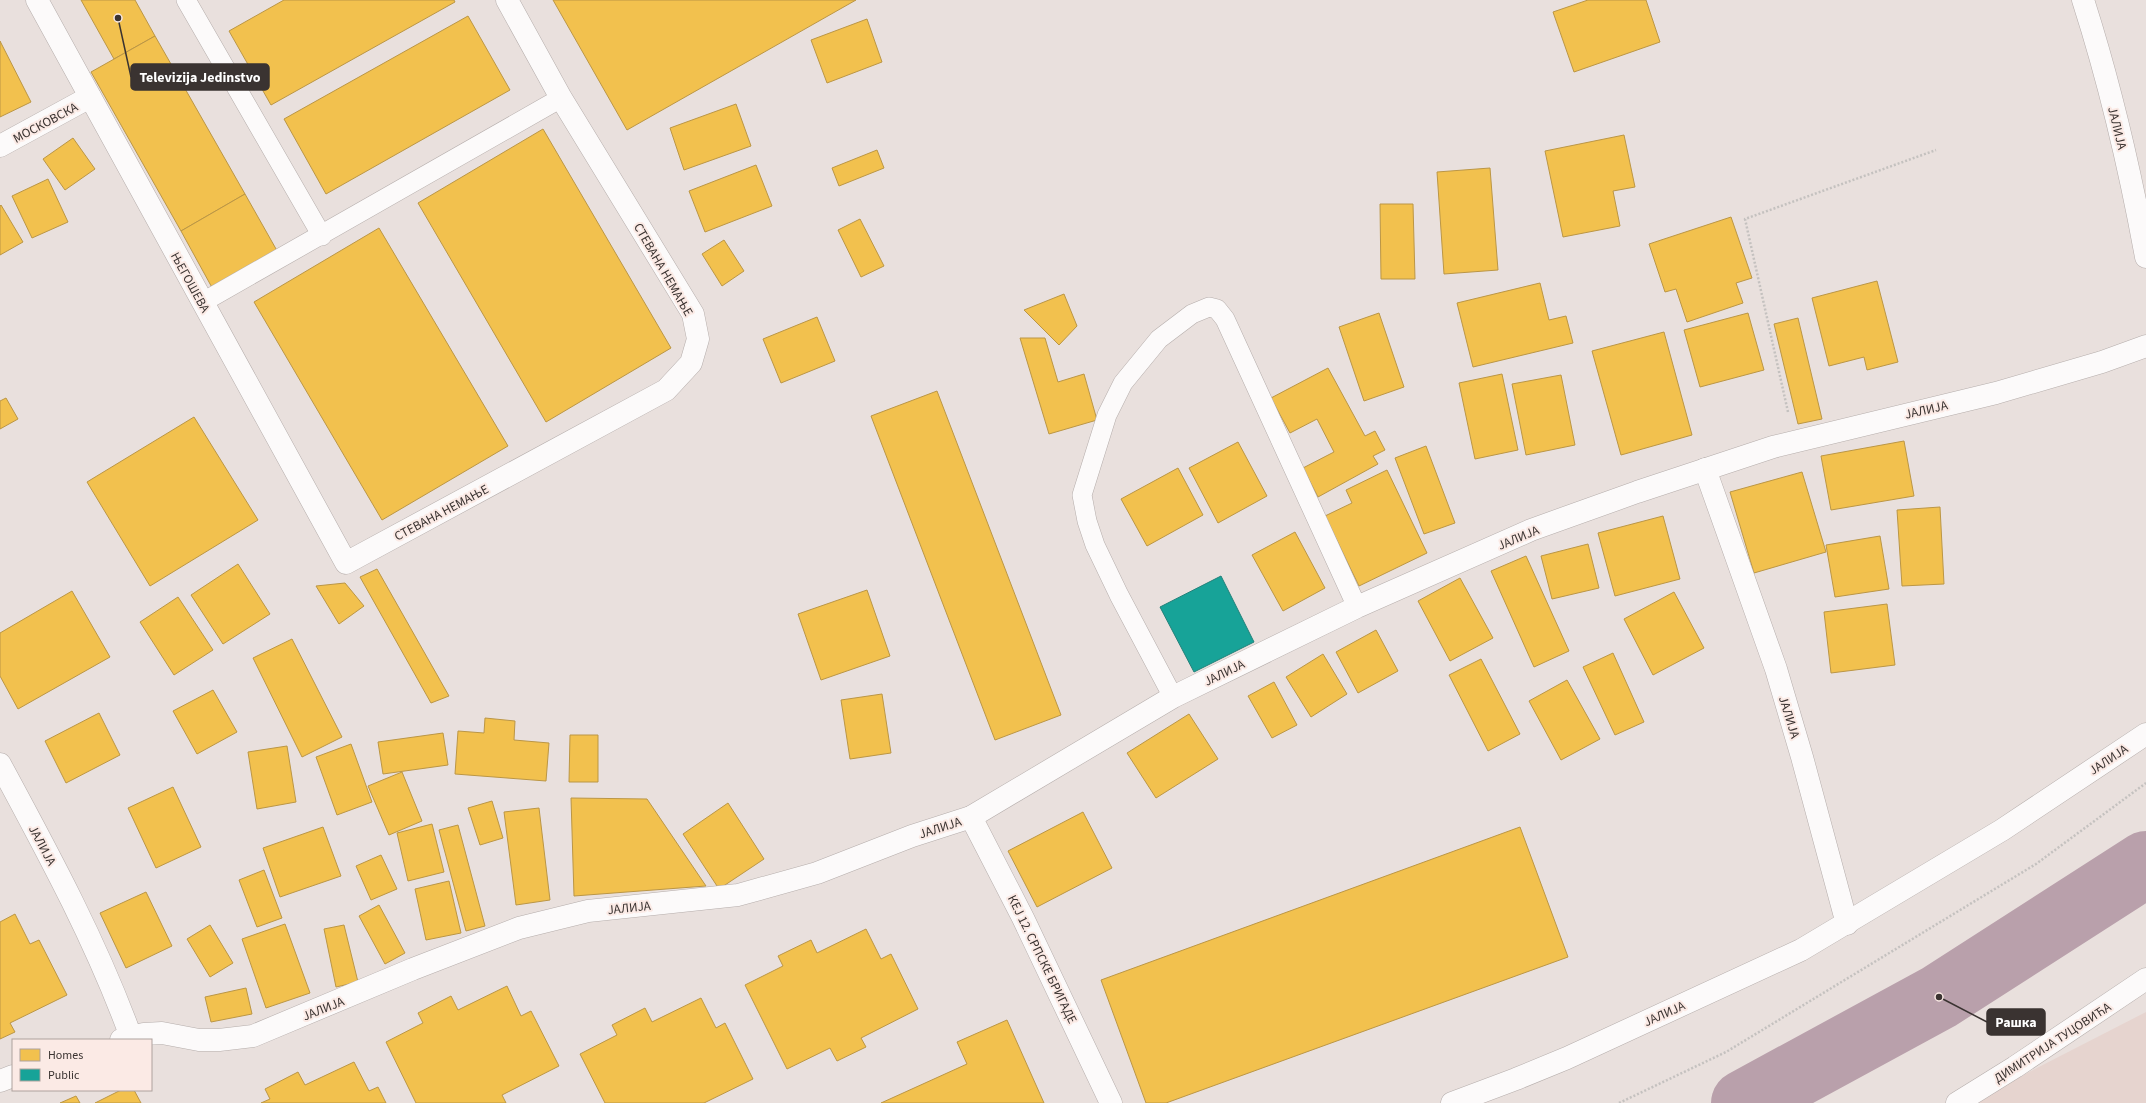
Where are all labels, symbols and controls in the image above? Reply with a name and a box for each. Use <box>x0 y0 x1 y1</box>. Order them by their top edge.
callout: Televizija Jedinstvo <box>131 64 269 90</box>
text: Televizija Jedinstvo <box>139 68 261 88</box>
street label: МОСКОВСКА <box>10 98 82 148</box>
street label: ЈАЛИЈА <box>2103 105 2131 152</box>
street label: СТЕВАНА НЕМАЊЕ <box>629 220 697 319</box>
street label: ЊЕГОШЕВА <box>166 249 215 317</box>
street label: ЈАЛИЈА <box>1903 396 1950 424</box>
street label: СТЕВАНА НЕМАЊЕ <box>391 480 492 545</box>
street label: ЈАЛИЈА <box>1495 521 1543 555</box>
street label: ЈАЛИЈА <box>1201 655 1249 691</box>
street label: ЈАЛИЈА <box>1774 694 1804 742</box>
street label: ЈАЛИЈА <box>2086 740 2132 779</box>
street label: ЈАЛИЈА <box>917 812 965 843</box>
street label: ЈАЛИЈА <box>24 822 61 870</box>
street label: КЕЈ 12. СРПСКЕ БРИГАДЕ <box>1003 892 1081 1027</box>
street label: ЈАЛИЈА <box>607 897 653 919</box>
street label: ЈАЛИЈА <box>300 992 348 1025</box>
street label: ЈАЛИЈА <box>1641 996 1689 1031</box>
street label: ДИМИТРИЈА ТУЦОВИЋА <box>1990 998 2115 1088</box>
callout: Рашка <box>1987 1009 2045 1035</box>
text: Рашка <box>1995 1013 2037 1033</box>
legend <box>12 1039 152 1091</box>
text: Homes <box>48 1047 83 1064</box>
text: Public <box>48 1067 80 1084</box>

